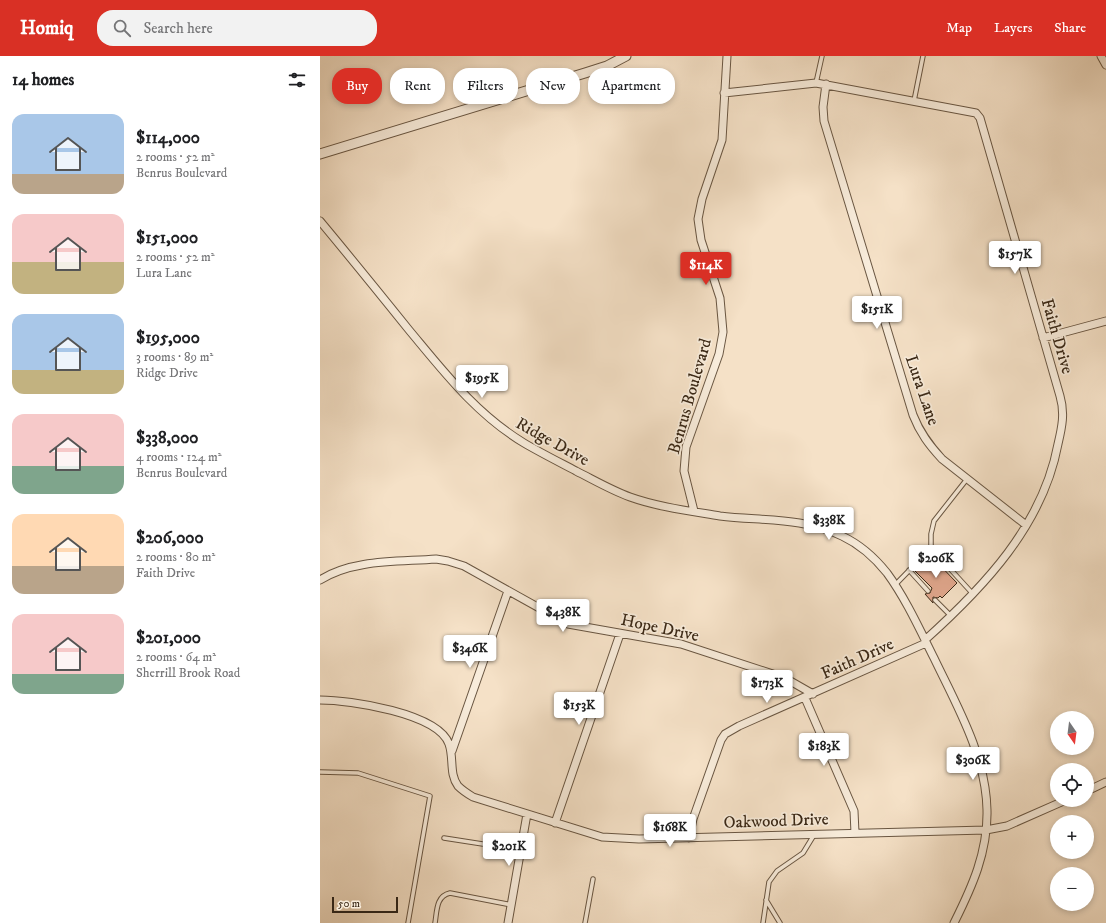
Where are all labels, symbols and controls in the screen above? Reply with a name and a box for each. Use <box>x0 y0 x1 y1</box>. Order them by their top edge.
search box <box>97 10 377 46</box>
text: Homiq <box>20 17 73 40</box>
icon: search <box>111 17 133 39</box>
text: Search here <box>143 19 213 38</box>
text: Map <box>946 19 972 37</box>
text: Layers <box>994 19 1032 37</box>
text: Share <box>1054 19 1086 37</box>
chip: Buy <box>332 68 382 104</box>
chip: Rent <box>390 68 445 104</box>
chip: Filters <box>453 68 518 104</box>
chip: New <box>526 68 580 104</box>
chip: Apartment <box>588 68 675 104</box>
text: 14 homes <box>12 69 74 91</box>
icon: filters <box>286 69 308 91</box>
text: $114,000 <box>136 127 200 149</box>
icon: home <box>44 130 92 178</box>
text: 2 rooms · 52 m² <box>136 149 215 165</box>
text: Benrus Boulevard <box>136 165 227 181</box>
text: $151,000 <box>136 227 198 249</box>
icon: home <box>44 230 92 278</box>
pin: $157K <box>987 241 1043 275</box>
text: $157K <box>998 246 1032 262</box>
text: 2 rooms · 52 m² <box>136 249 215 265</box>
pin: $114K <box>678 252 734 286</box>
text: $114K <box>689 257 723 273</box>
text: Lura Lane <box>136 265 192 281</box>
pin: $151K <box>849 296 905 330</box>
street label: Faith Drive <box>1036 296 1078 376</box>
text: $151K <box>861 301 893 317</box>
text: $195,000 <box>136 327 200 349</box>
icon: home <box>44 330 92 378</box>
street label: Benrus Boulevard <box>663 335 717 457</box>
text: 3 rooms · 89 m² <box>136 349 213 365</box>
street label: Lura Lane <box>900 352 944 428</box>
text: Ridge Drive <box>136 365 198 381</box>
pin: $195K <box>454 365 510 399</box>
text: $195K <box>465 370 499 386</box>
street label: Ridge Drive <box>512 413 593 471</box>
text: $338,000 <box>136 427 199 449</box>
icon: home <box>44 430 92 478</box>
text: 4 rooms · 124 m² <box>136 449 222 465</box>
text: Benrus Boulevard <box>136 465 227 481</box>
pin: $338K <box>801 507 857 541</box>
text: $338K <box>813 512 845 528</box>
text: $206,000 <box>136 527 204 549</box>
icon: home <box>44 530 92 578</box>
pin: $206K <box>908 545 964 579</box>
text: 2 rooms · 80 m² <box>136 549 215 565</box>
text: $206K <box>918 550 954 566</box>
text: Faith Drive <box>136 565 195 581</box>
pin: $438K <box>535 599 591 633</box>
text: $438K <box>545 604 581 620</box>
street label: Hope Drive <box>619 609 701 647</box>
text: $201,000 <box>136 627 201 649</box>
icon: home <box>44 630 92 678</box>
street label: Faith Drive <box>818 633 897 685</box>
pin: $346K <box>442 635 498 669</box>
text: $346K <box>452 640 488 656</box>
text: 2 rooms · 64 m² <box>136 649 216 665</box>
text: Sherrill Brook Road <box>136 665 240 681</box>
pin: $173K <box>739 670 795 704</box>
text: $173K <box>751 675 783 691</box>
pin: $153K <box>551 692 607 726</box>
text: $153K <box>563 697 595 713</box>
north arrow <box>1050 711 1094 755</box>
map controls <box>1050 711 1094 911</box>
pin: $183K <box>796 733 852 767</box>
text: $183K <box>808 738 840 754</box>
pin: $306K <box>945 747 1001 781</box>
text: $306K <box>956 752 990 768</box>
button: locate <box>1050 763 1094 807</box>
street label: Oakwood Drive <box>723 808 829 834</box>
pin: $168K <box>642 814 698 848</box>
button: + <box>1050 815 1094 859</box>
text: $168K <box>653 819 687 835</box>
pin: $201K <box>481 833 537 867</box>
text: $201K <box>492 838 526 854</box>
button: − <box>1050 867 1094 911</box>
scale bar <box>332 895 398 914</box>
text: 50 m <box>338 897 360 911</box>

